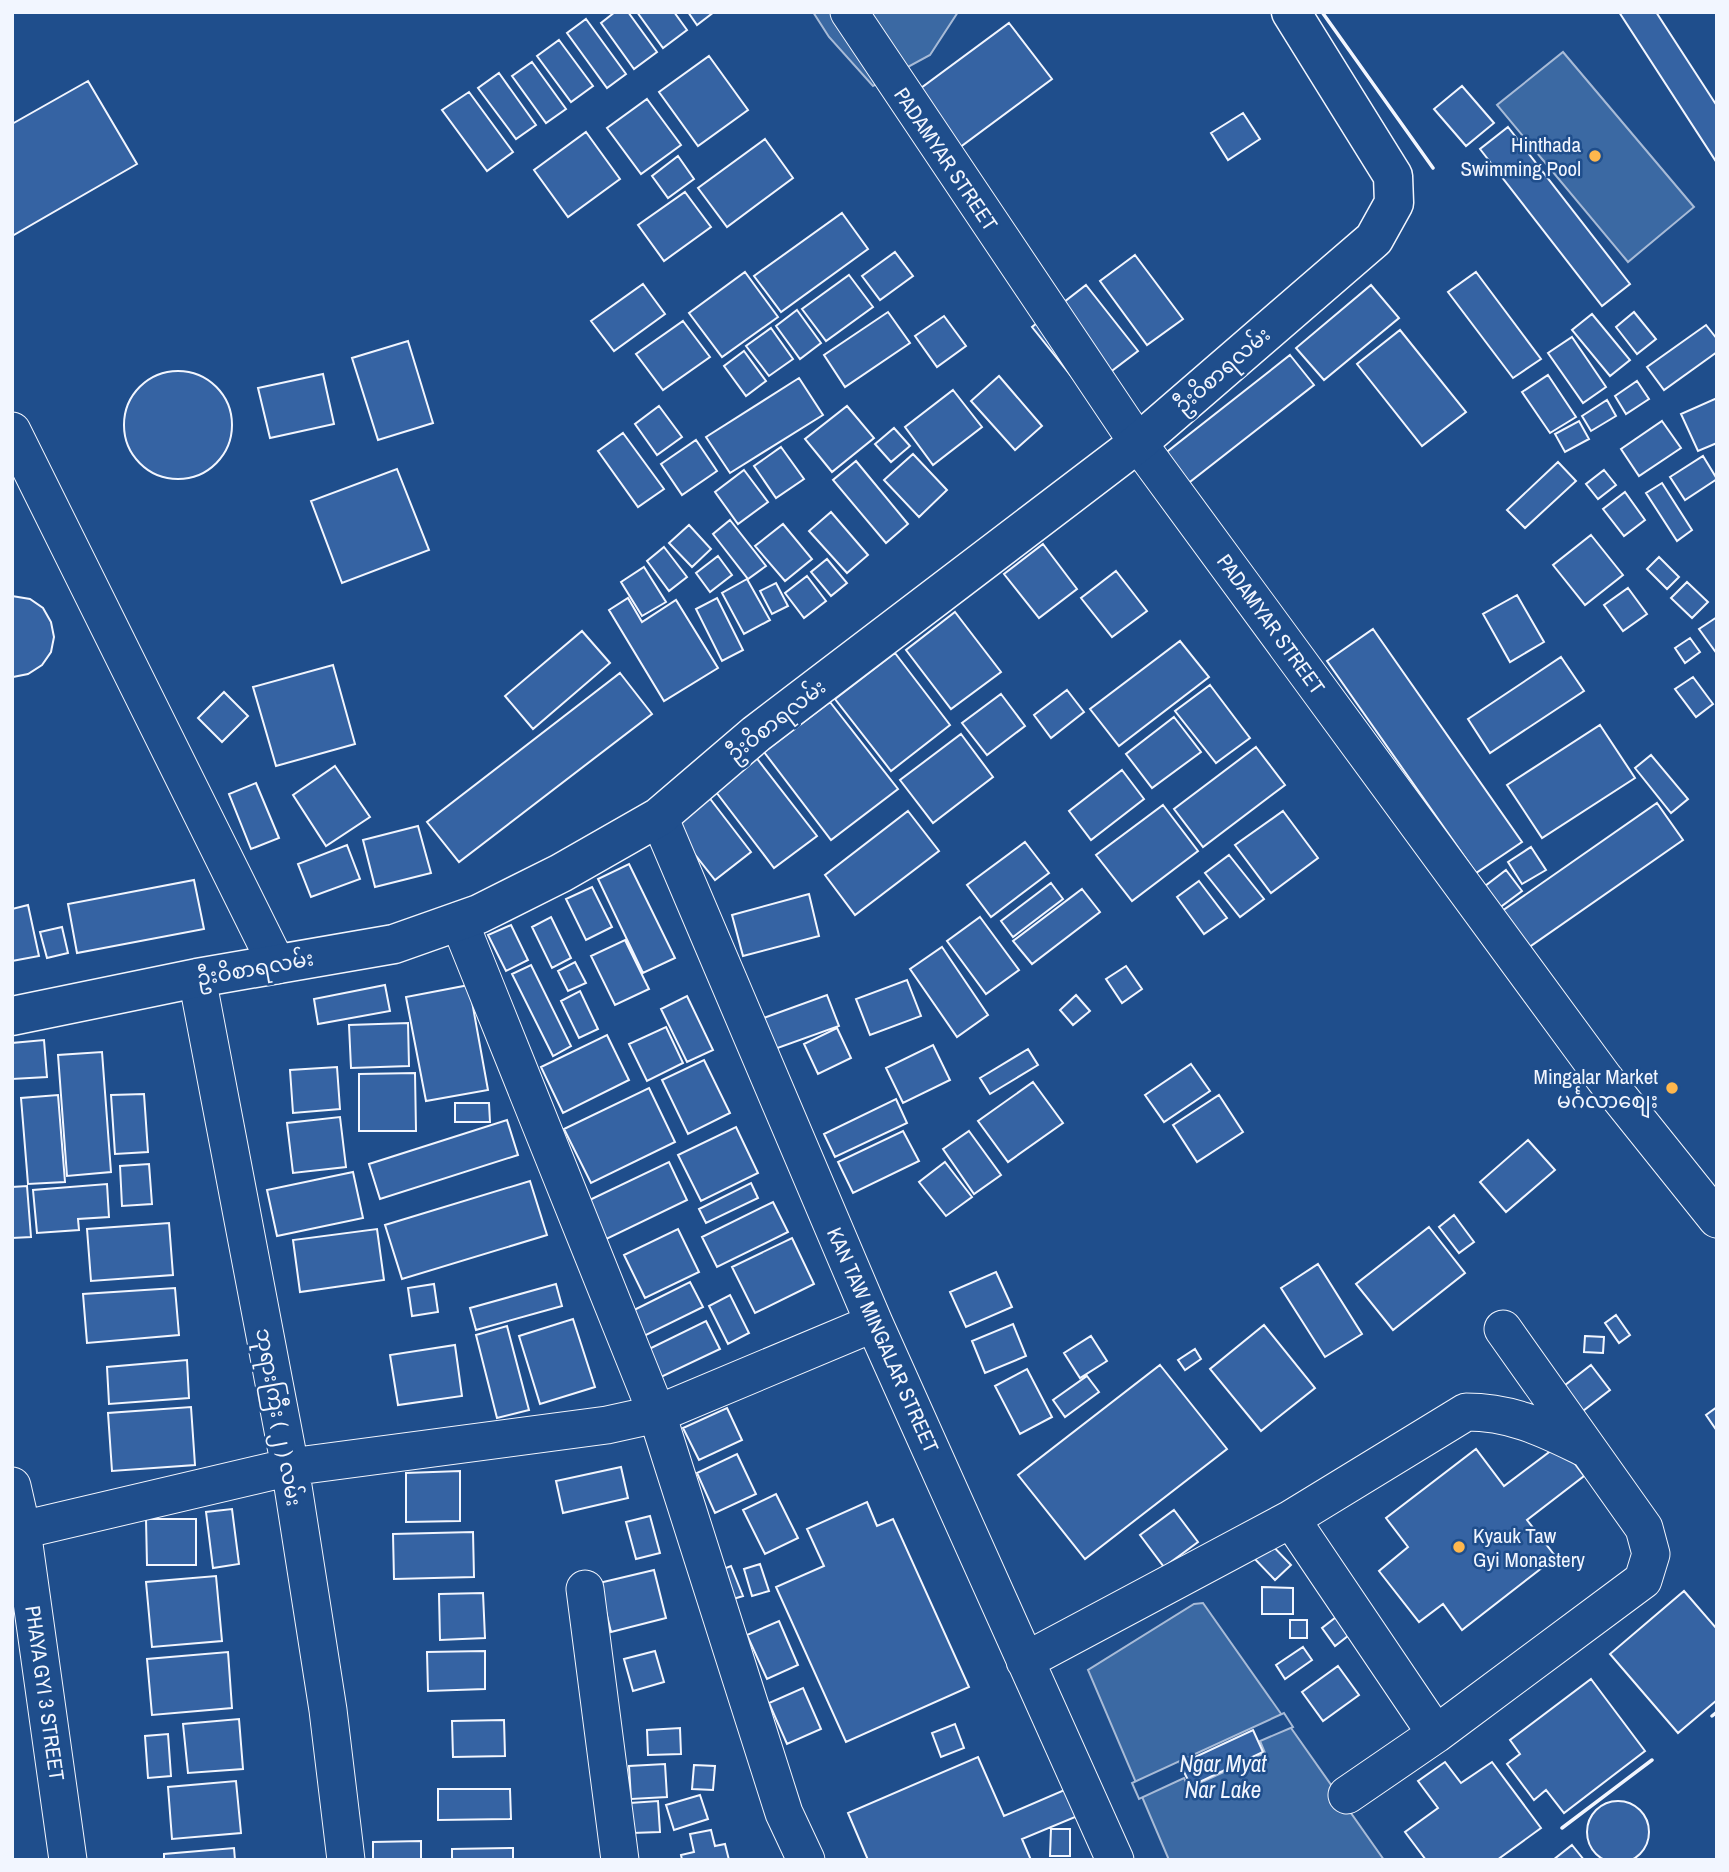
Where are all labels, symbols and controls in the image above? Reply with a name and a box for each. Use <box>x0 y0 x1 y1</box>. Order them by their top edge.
street label: PADAMYAR STREET <box>887 82 1005 237</box>
place label: Hinthada Swimming Pool <box>1460 130 1581 183</box>
marker: Hinthada Swimming Pool <box>1587 148 1603 164</box>
street label: ဦးဝိစာရလမ်း <box>1167 319 1278 422</box>
street label: PADAMYAR STREET <box>1210 548 1332 700</box>
street label: ဦးဝိစာရလမ်း <box>720 671 834 770</box>
street label: ဦးဝိစာရလမ်း <box>194 942 316 996</box>
place label: Mingalar Market မင်္ဂလာစျေး <box>1534 1062 1658 1119</box>
marker: Mingalar Market မင်္ဂလာစျေး <box>1664 1080 1680 1096</box>
street label: KAN TAW MINGALAR STREET <box>820 1223 946 1458</box>
street label: ဘုရားကြီး ( ၂ ) လမ်း <box>246 1325 310 1509</box>
place label: Kyauk Taw Gyi Monastery <box>1473 1521 1585 1574</box>
marker: Kyauk Taw Gyi Monastery <box>1451 1539 1467 1555</box>
street label: PHAYA GYI 3 STREET <box>18 1604 72 1783</box>
water label: Ngar Myat Nar Lake <box>1180 1748 1267 1805</box>

